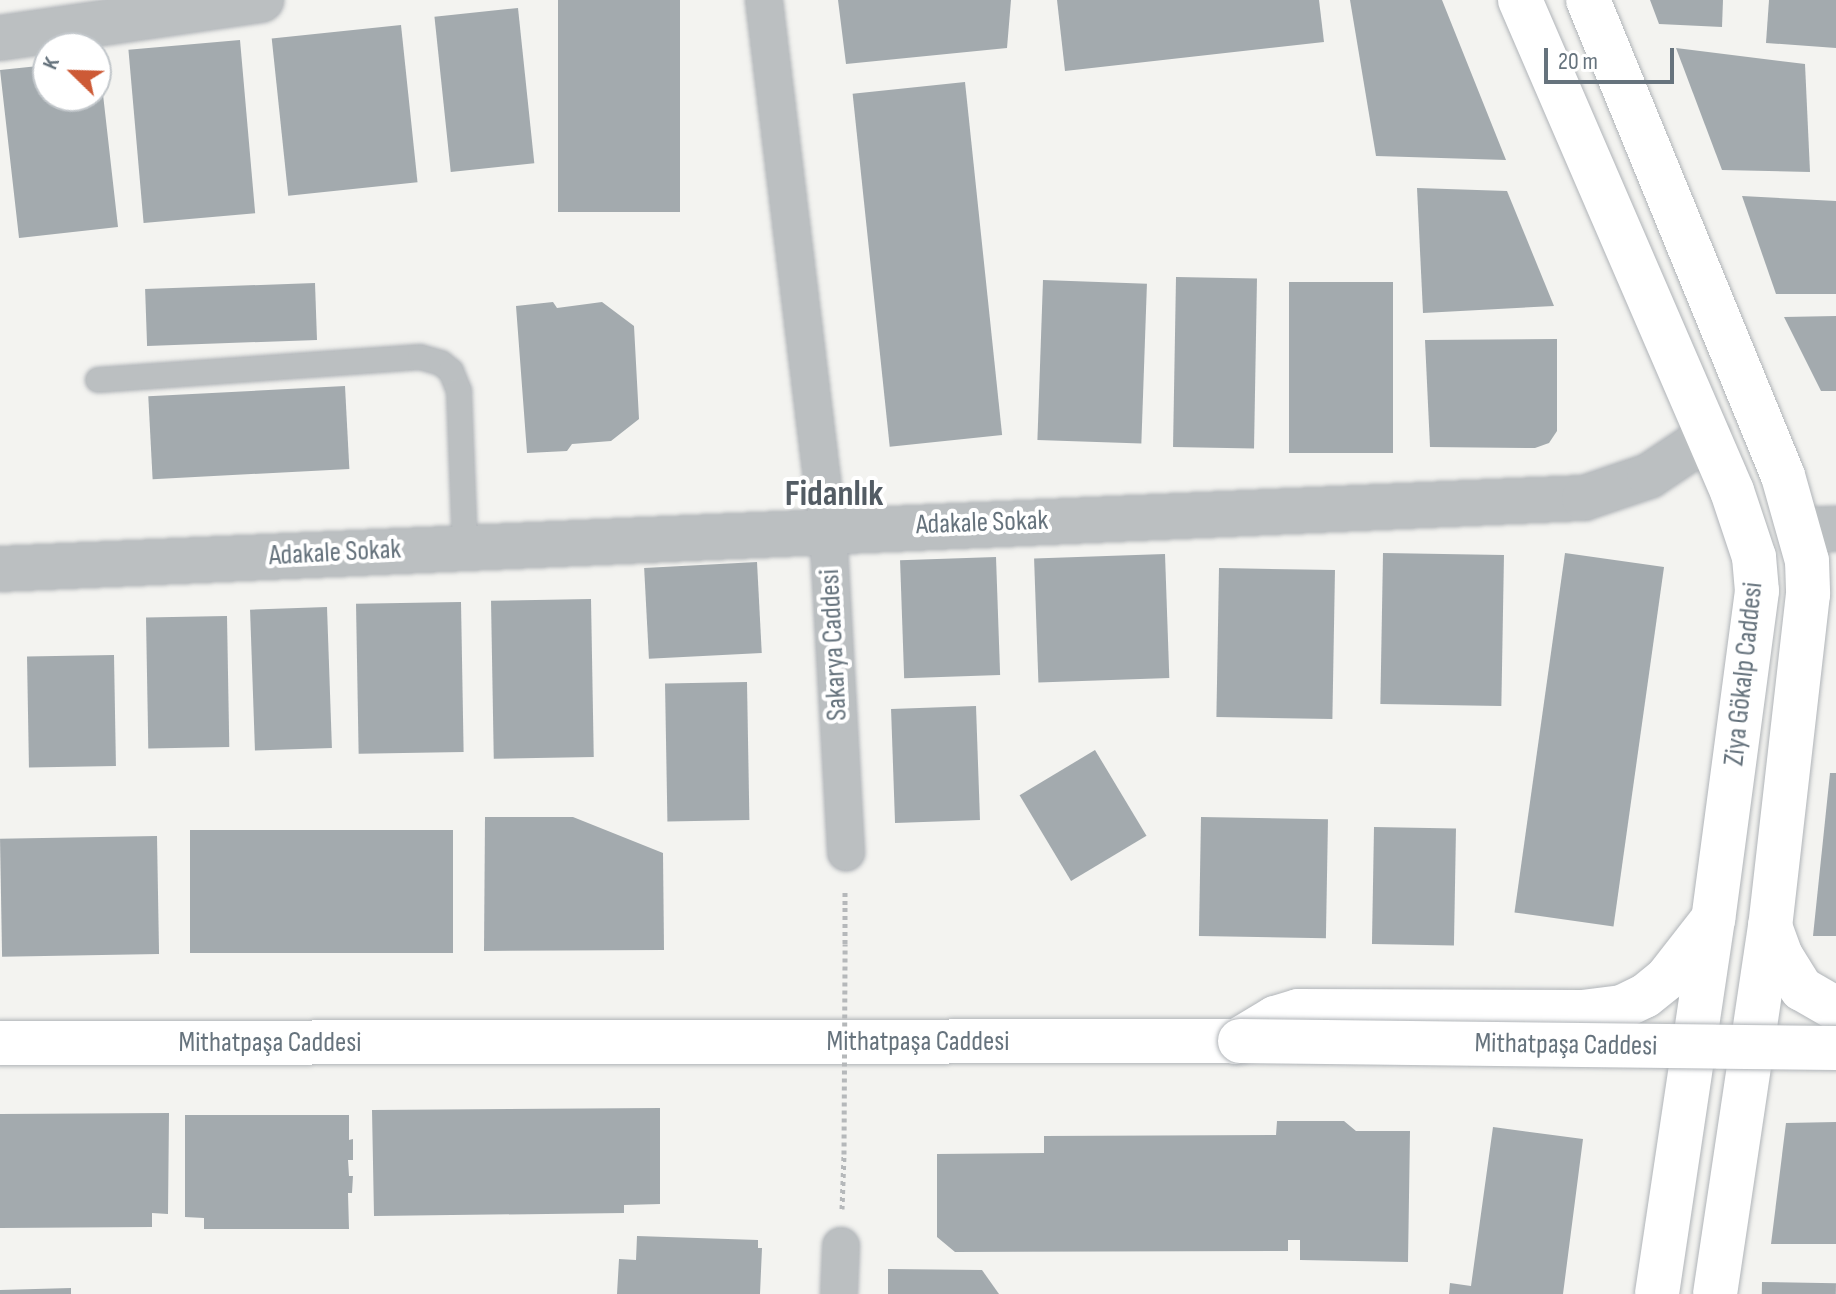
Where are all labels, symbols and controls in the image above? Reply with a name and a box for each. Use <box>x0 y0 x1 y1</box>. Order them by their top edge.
north arrow <box>32 32 112 112</box>
scale bar <box>1548 32 1678 82</box>
text: 20 m <box>1558 47 1598 76</box>
text: K <box>37 53 66 73</box>
district label: Fidanlık <box>785 473 883 517</box>
street label: Adakale Sokak <box>915 504 1049 542</box>
street label: Adakale Sokak <box>268 533 402 573</box>
street label: Sakarya Caddesi <box>813 568 855 722</box>
street label: Ziya Gökalp Caddesi <box>1718 580 1770 768</box>
street label: Mithatpaşa Caddesi <box>827 1025 1009 1059</box>
street label: Mithatpaşa Caddesi <box>179 1026 361 1060</box>
street label: Mithatpaşa Caddesi <box>1474 1027 1658 1063</box>

